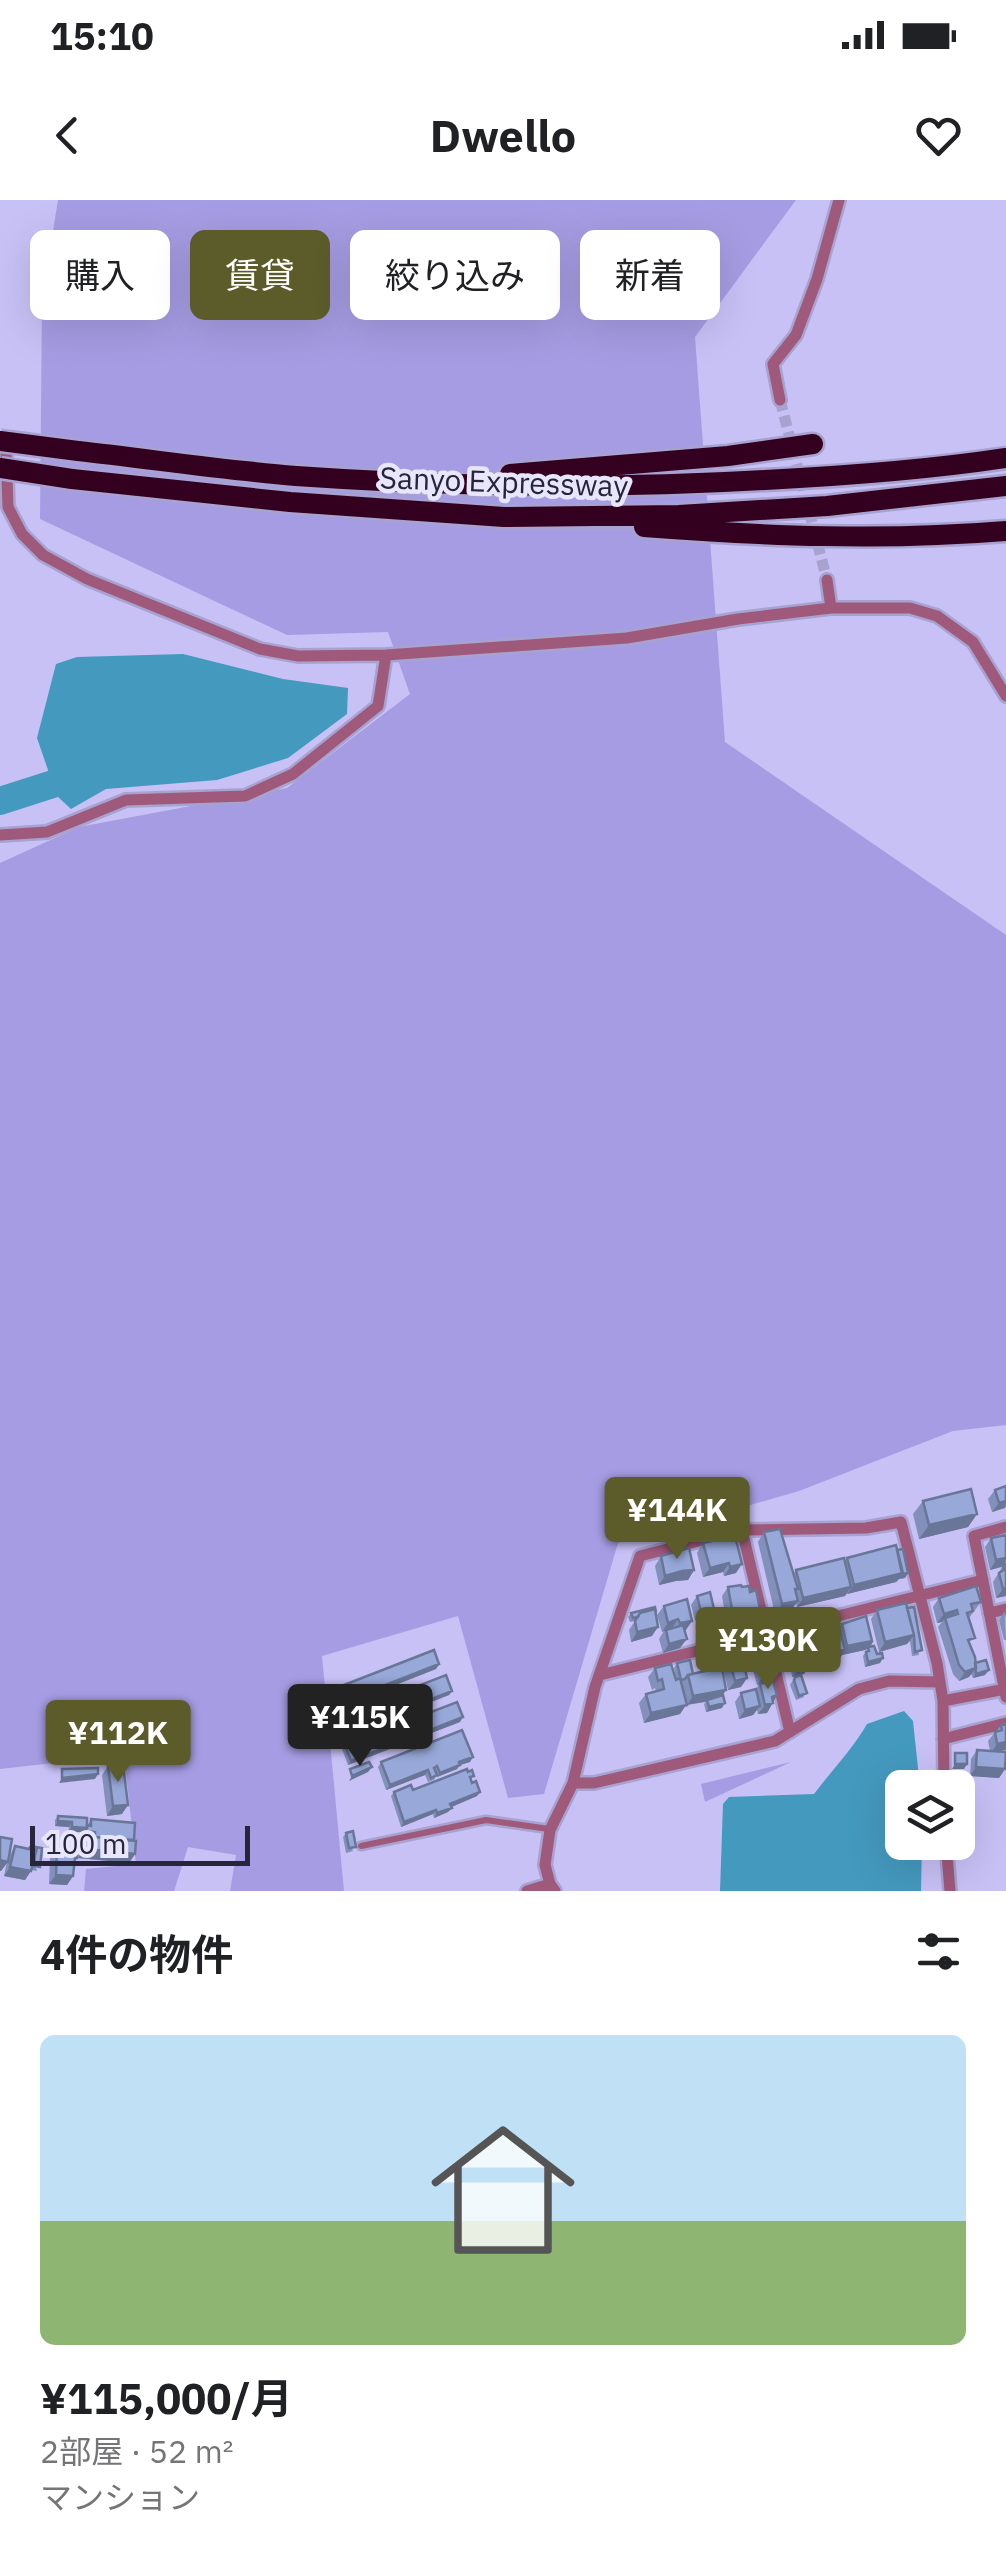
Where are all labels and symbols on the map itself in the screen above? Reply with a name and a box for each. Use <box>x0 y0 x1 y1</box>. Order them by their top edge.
street label: Sanyo Expressway <box>379 457 629 505</box>
pin: ¥144K <box>607 1477 747 1562</box>
pin: ¥130K <box>698 1607 838 1692</box>
pin: ¥115K <box>290 1684 430 1769</box>
pin: ¥112K <box>48 1700 188 1785</box>
scale bar <box>30 1821 250 1866</box>

